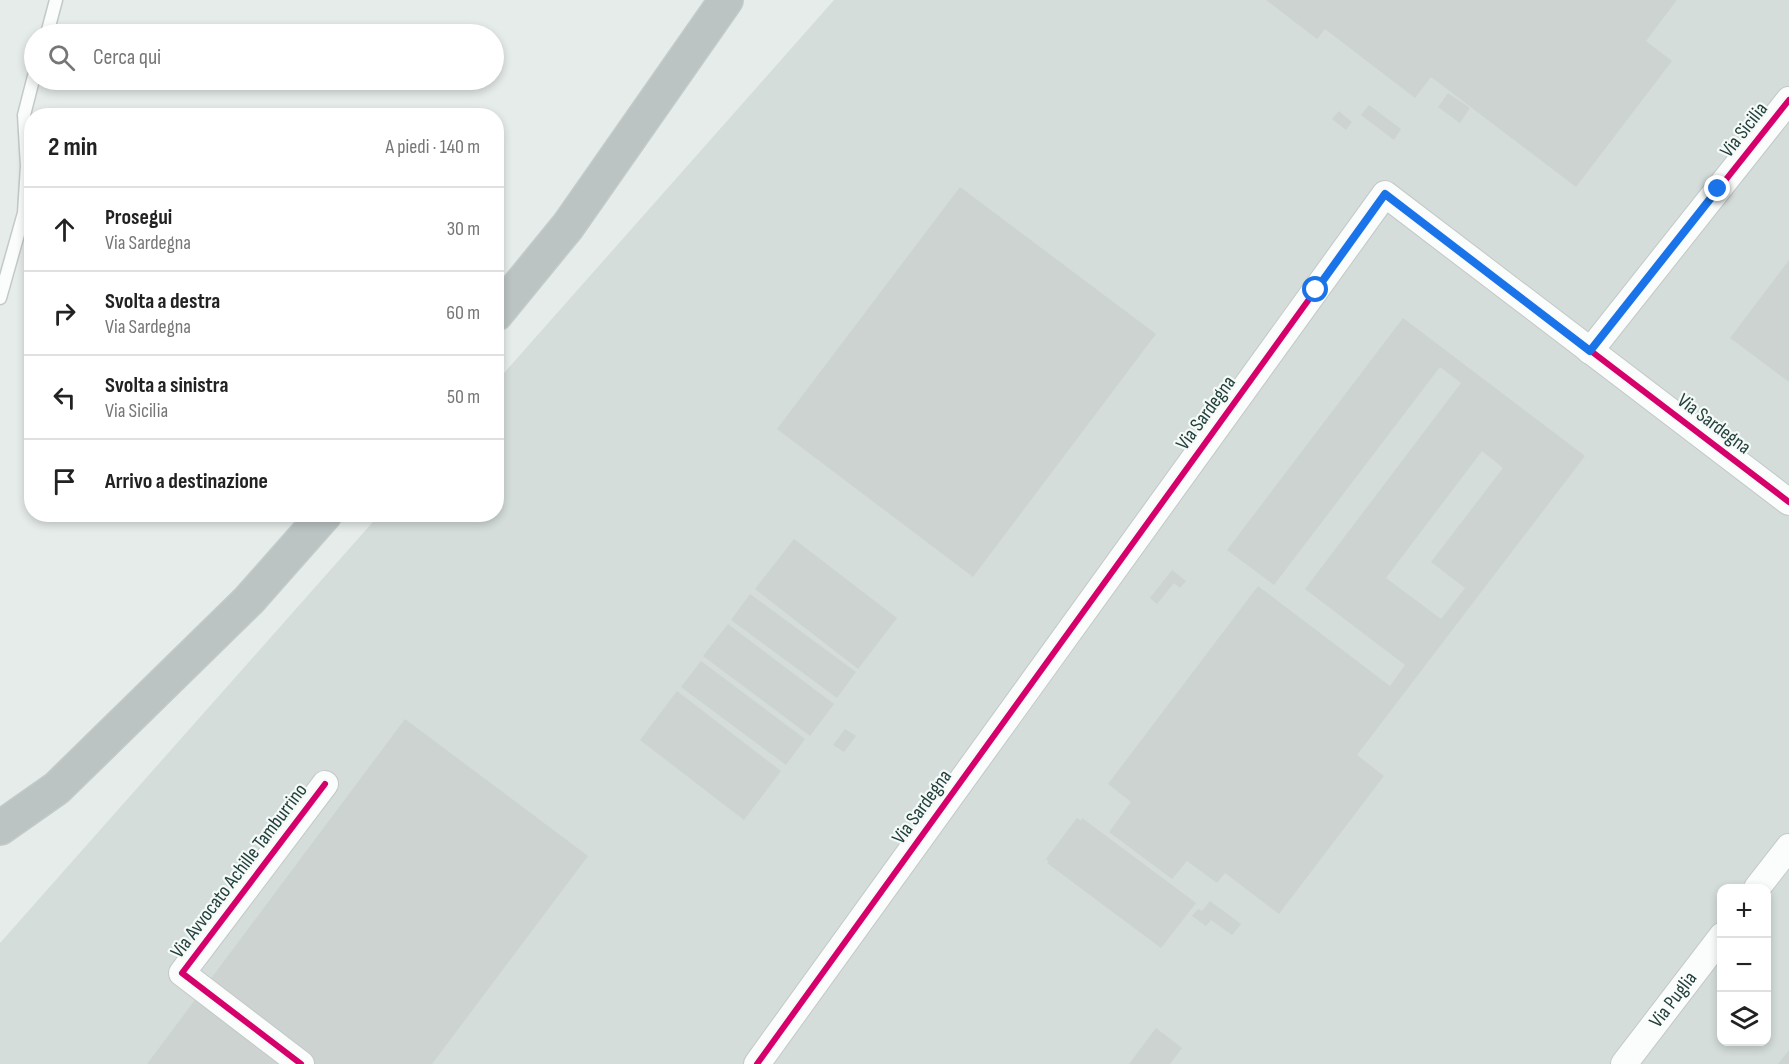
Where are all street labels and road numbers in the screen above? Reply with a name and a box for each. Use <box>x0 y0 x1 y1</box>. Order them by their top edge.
street label: Via Sicilia <box>1715 98 1773 162</box>
street label: Via Sardegna <box>1171 371 1241 455</box>
street label: Via Sardegna <box>1672 389 1756 459</box>
street label: Via Sardegna <box>887 765 957 849</box>
street label: Via Avvocato Achille Tamburrino <box>166 779 312 963</box>
street label: Via Puglia <box>1644 967 1702 1032</box>

